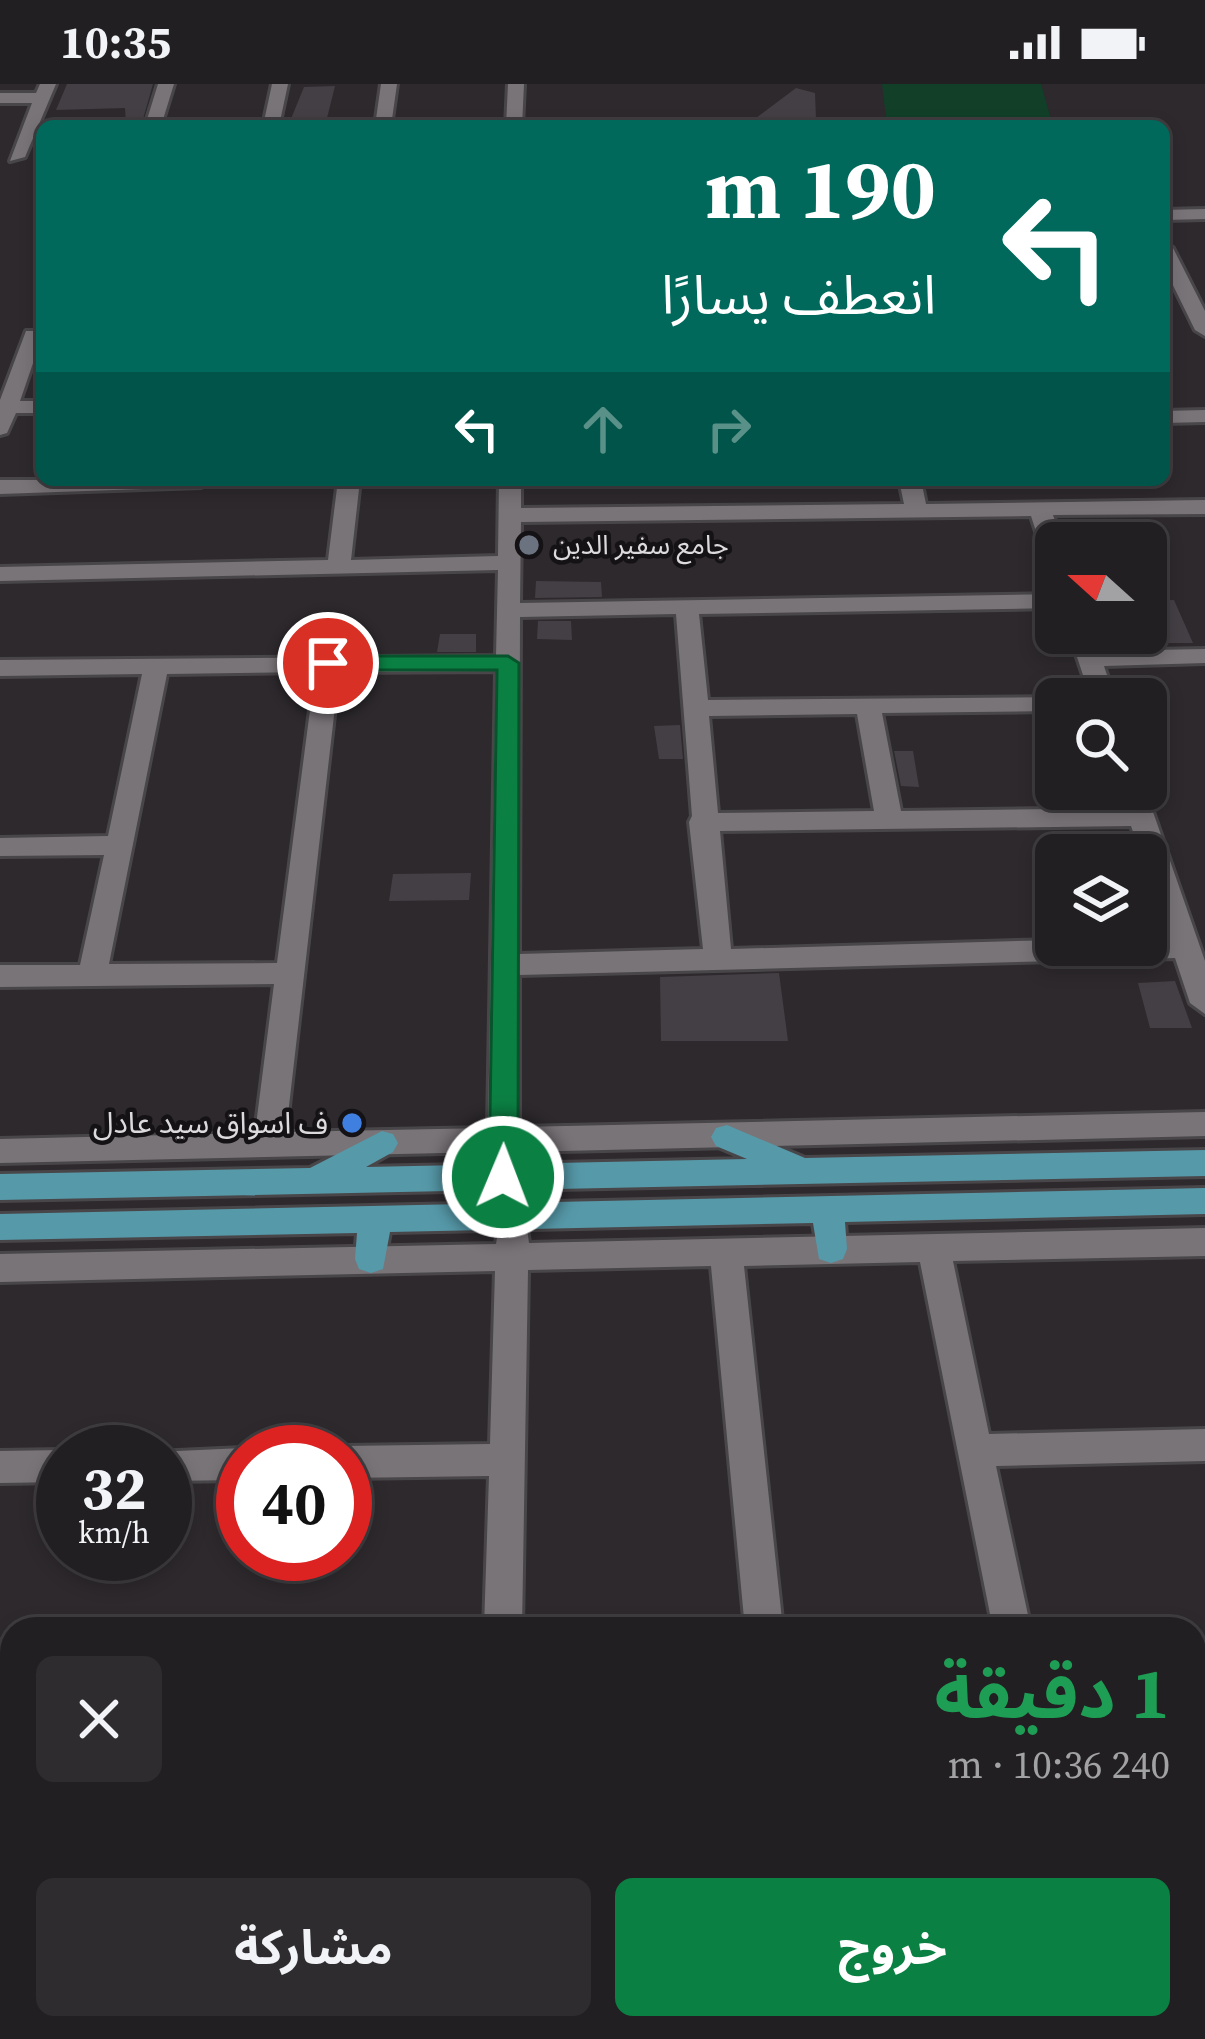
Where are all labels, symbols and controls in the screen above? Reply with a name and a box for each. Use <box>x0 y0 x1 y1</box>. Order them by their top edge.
text: 10:35 <box>60 11 171 73</box>
text: 190 m <box>705 131 936 246</box>
icon: left <box>978 168 1134 324</box>
text: انعطف يسارًا <box>661 258 936 332</box>
icon: left <box>444 396 510 462</box>
icon: ahead <box>570 396 636 462</box>
icon: right <box>696 396 762 462</box>
north arrow <box>1035 522 1167 654</box>
map controls <box>1035 522 1167 966</box>
place label: جامع سفير الدين <box>553 526 729 565</box>
marker: جامع سفير الدين <box>516 532 542 558</box>
pin <box>277 612 379 714</box>
icon: arrive <box>295 630 361 696</box>
button: search <box>1035 678 1167 810</box>
button: layers <box>1035 834 1167 966</box>
place label: ف اسواق سيد عادل <box>93 1102 328 1143</box>
marker: ف اسواق سيد عادل <box>339 1110 365 1136</box>
position arrow <box>440 1114 566 1240</box>
speed limit sign: 40 <box>216 1425 372 1581</box>
text: 32 <box>81 1447 147 1529</box>
text: km/h <box>78 1512 150 1553</box>
text: 1 دقيقة <box>934 1643 1170 1742</box>
button: close <box>36 1656 162 1782</box>
text: 240 m · 10:36 <box>948 1738 1170 1791</box>
button: مشاركة <box>36 1878 591 2016</box>
button: خروج <box>615 1878 1170 2016</box>

